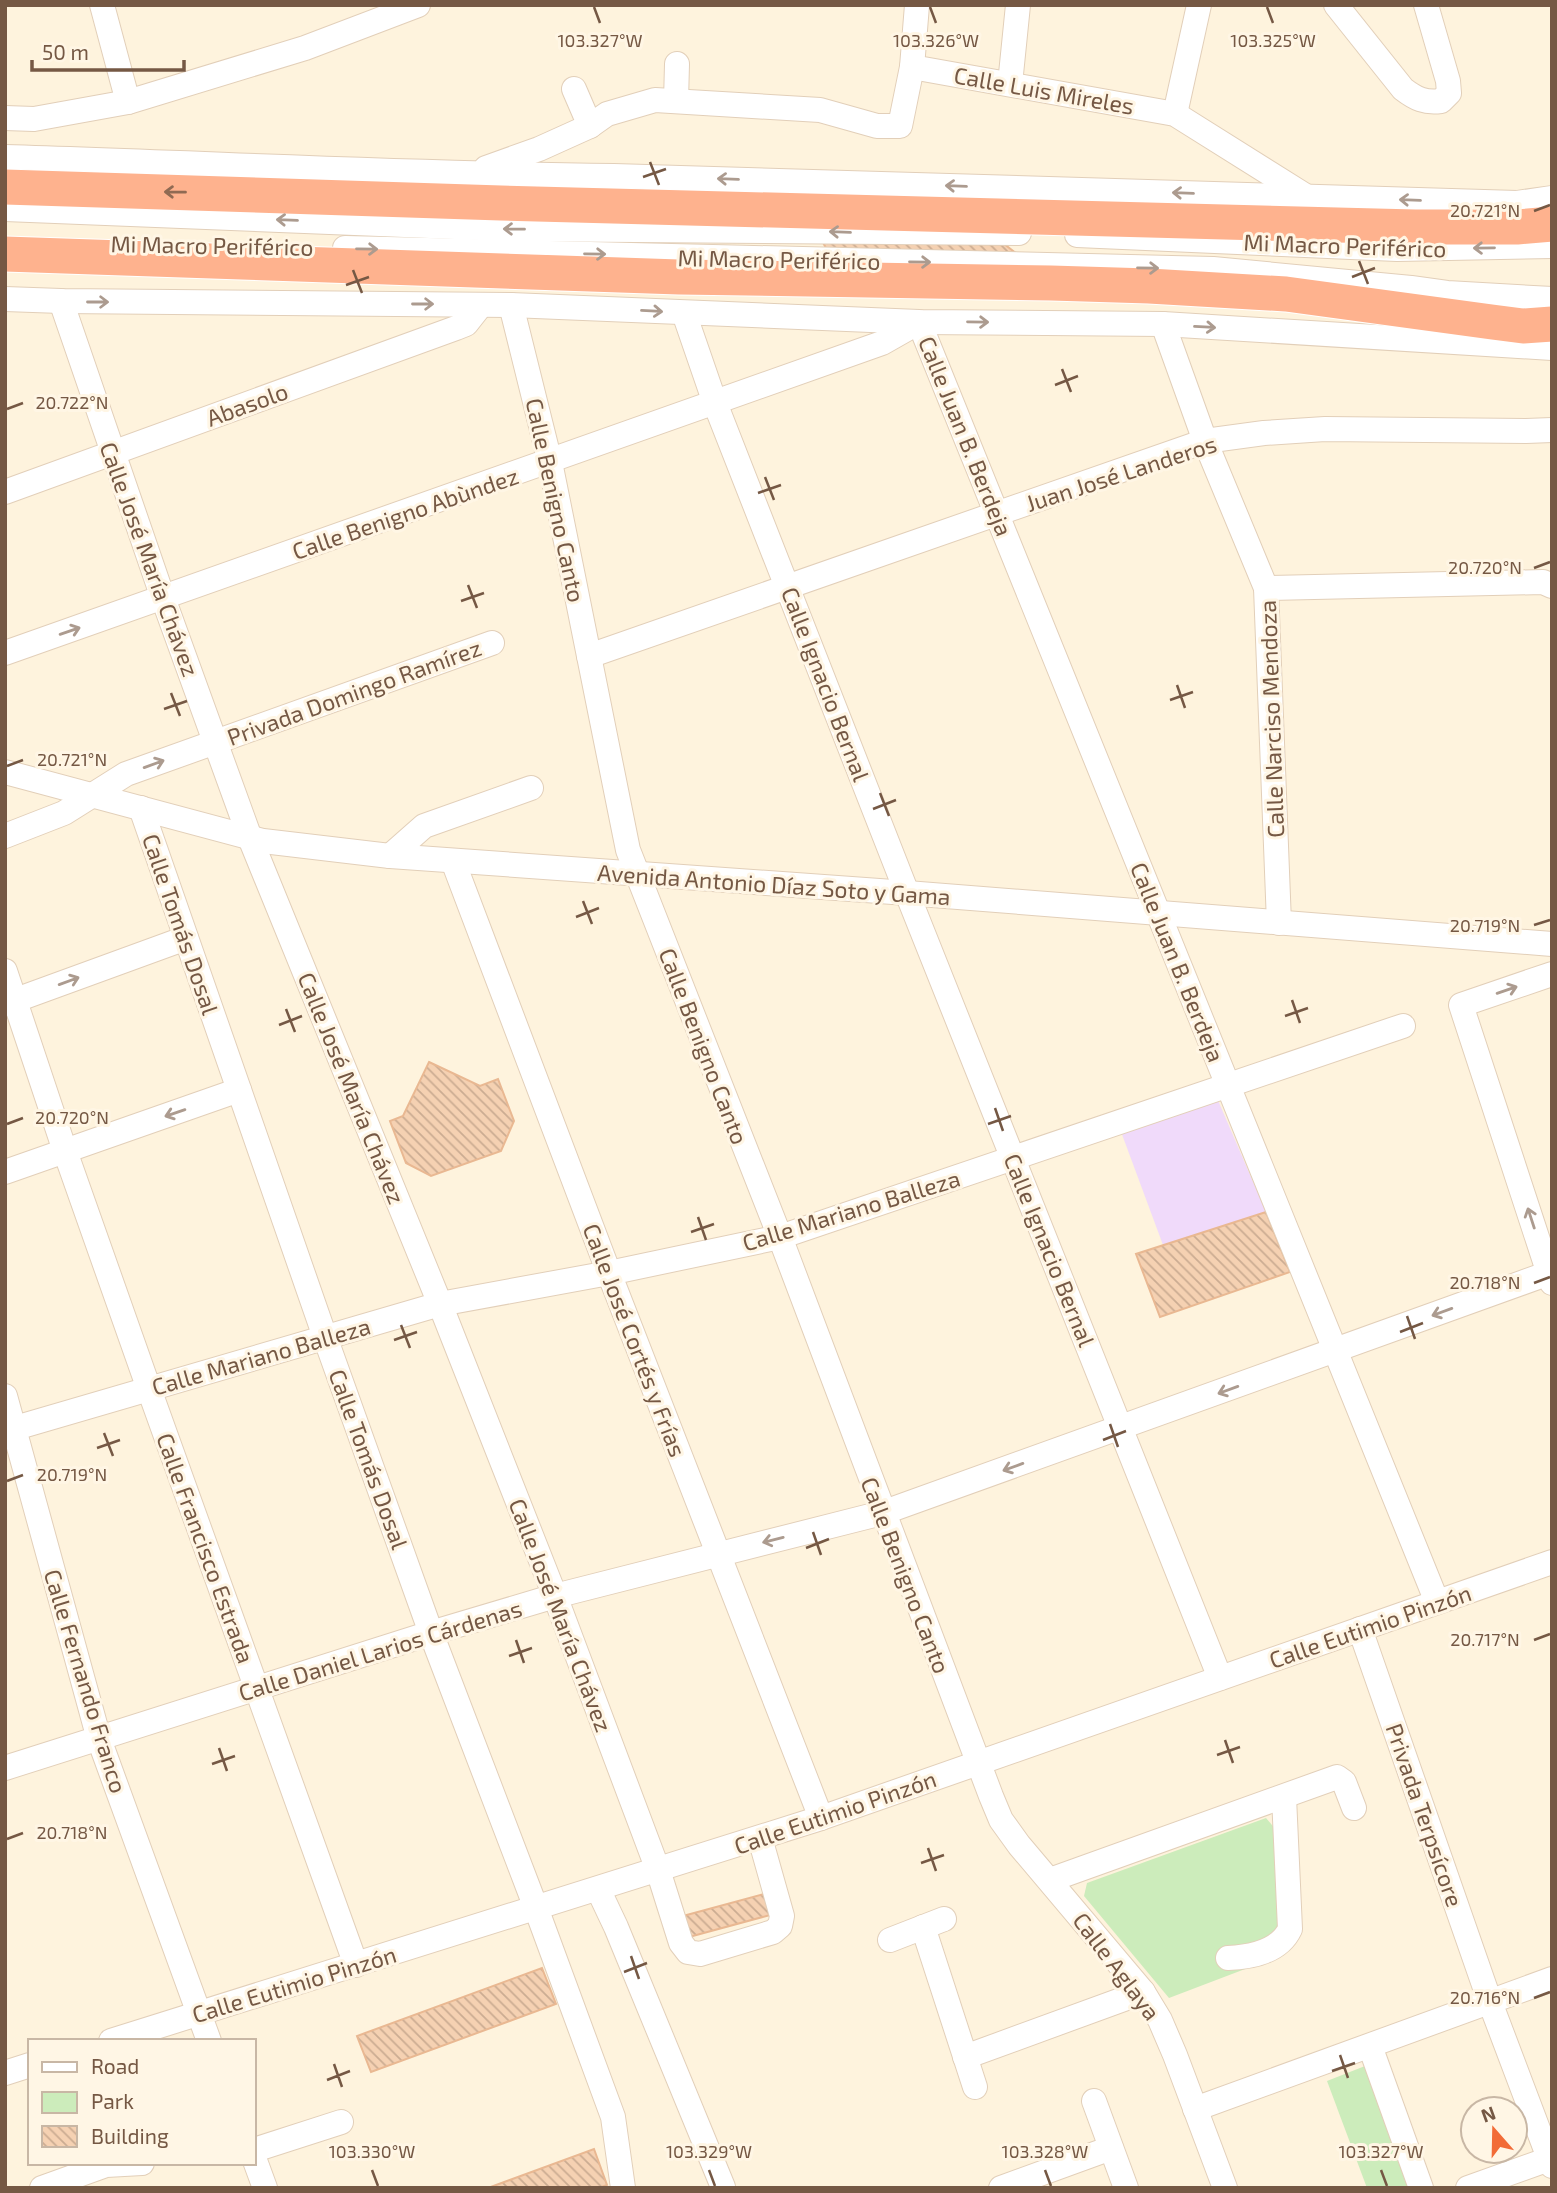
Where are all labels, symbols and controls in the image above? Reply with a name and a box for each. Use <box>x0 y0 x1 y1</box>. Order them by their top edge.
scale bar <box>32 28 184 72</box>
text: 103.327°W <box>557 29 643 51</box>
text: 103.326°W <box>893 29 979 51</box>
text: 103.325°W <box>1230 29 1316 51</box>
text: 50 m <box>42 39 89 64</box>
street label: Calle Luis Mireles <box>952 60 1136 120</box>
one-way arrow <box>717 172 740 186</box>
one-way arrow <box>944 179 967 193</box>
one-way arrow <box>164 185 187 198</box>
one-way arrow <box>1172 186 1195 199</box>
one-way arrow <box>1399 193 1422 206</box>
text: 20.721°N <box>1450 199 1520 221</box>
one-way arrow <box>276 214 299 227</box>
one-way arrow <box>503 222 526 235</box>
one-way arrow <box>829 225 852 238</box>
street label: Mi Macro Periférico <box>1243 227 1447 263</box>
street label: Mi Macro Periférico <box>110 229 314 261</box>
one-way arrow <box>1472 241 1495 255</box>
one-way arrow <box>356 242 379 256</box>
street label: Mi Macro Periférico <box>677 243 881 275</box>
one-way arrow <box>583 248 606 261</box>
one-way arrow <box>908 256 931 269</box>
one-way arrow <box>1136 261 1159 274</box>
one-way arrow <box>86 295 109 309</box>
one-way arrow <box>412 297 435 311</box>
one-way arrow <box>641 305 664 318</box>
one-way arrow <box>966 315 989 329</box>
one-way arrow <box>1193 321 1216 334</box>
street label: Calle Juan B. Berdeja <box>913 332 1019 540</box>
street label: Abasolo <box>202 376 292 432</box>
text: 20.722°N <box>35 391 109 413</box>
street label: Calle Benigno Canto <box>521 395 591 605</box>
street label: Juan José Landeros <box>1022 429 1220 517</box>
street label: Calle José María Chávez <box>95 438 205 680</box>
street label: Calle Benigno Abùndez <box>288 461 522 565</box>
text: 20.720°N <box>1448 556 1522 578</box>
street label: Calle Ignacio Bernal <box>776 583 876 785</box>
street label: Calle Narciso Mendoza <box>1253 600 1289 838</box>
one-way arrow <box>58 624 80 636</box>
street label: Privada Domingo Ramírez <box>223 633 485 751</box>
text: 20.721°N <box>37 748 107 770</box>
one-way arrow <box>143 757 165 769</box>
street label: Calle Tomás Dosal <box>137 830 225 1018</box>
street label: Avenida Antonio Díaz Soto y Gama <box>596 858 952 910</box>
street label: Calle Juan B. Berdeja <box>1125 858 1231 1066</box>
text: 20.719°N <box>1450 914 1520 936</box>
street label: Calle Benigno Canto <box>654 944 754 1148</box>
street label: Calle José María Chávez <box>293 968 411 1208</box>
one-way arrow <box>58 974 80 986</box>
one-way arrow <box>1495 983 1517 995</box>
text: 20.720°N <box>35 1106 109 1128</box>
one-way arrow <box>164 1108 186 1120</box>
street label: Calle Ignacio Bernal <box>999 1149 1102 1351</box>
street label: Calle Mariano Balleza <box>739 1164 963 1256</box>
one-way arrow <box>1523 1207 1536 1229</box>
street label: Calle José Cortés y Frías <box>578 1220 692 1460</box>
text: 20.718°N <box>1450 1271 1520 1293</box>
one-way arrow <box>1431 1307 1453 1319</box>
street label: Calle Mariano Balleza <box>148 1311 374 1401</box>
street label: Calle Tomás Dosal <box>323 1365 415 1553</box>
one-way arrow <box>1217 1385 1239 1397</box>
street label: Calle Francisco Estrada <box>151 1429 261 1667</box>
one-way arrow <box>1003 1462 1025 1474</box>
text: 20.719°N <box>37 1463 107 1485</box>
street label: Calle Benigno Canto <box>856 1473 956 1677</box>
street label: Calle José María Chávez <box>504 1495 618 1735</box>
one-way arrow <box>762 1534 785 1547</box>
street label: Calle Fernando Franco <box>39 1566 133 1796</box>
street label: Calle Eutimio Pinzón <box>1265 1578 1475 1674</box>
street label: Calle Daniel Larios Cárdenas <box>235 1594 525 1706</box>
text: 20.717°N <box>1450 1628 1520 1650</box>
street label: Privada Terpsícore <box>1380 1720 1470 1910</box>
street label: Calle Eutimio Pinzón <box>730 1764 940 1860</box>
text: 20.718°N <box>37 1821 107 1843</box>
street label: Calle Aglaya <box>1067 1907 1167 2025</box>
street label: Calle Eutimio Pinzón <box>188 1940 400 2028</box>
text: 20.716°N <box>1450 1986 1520 2008</box>
legend <box>28 2039 256 2165</box>
text: Road <box>91 2053 139 2078</box>
text: Park <box>91 2088 134 2113</box>
north arrow <box>1459 2095 1529 2165</box>
text: N <box>1478 2100 1498 2127</box>
text: Building <box>91 2123 169 2148</box>
text: 103.330°W <box>329 2140 415 2162</box>
text: 103.329°W <box>666 2140 752 2162</box>
text: 103.328°W <box>1002 2140 1088 2162</box>
text: 103.327°W <box>1338 2140 1424 2162</box>

